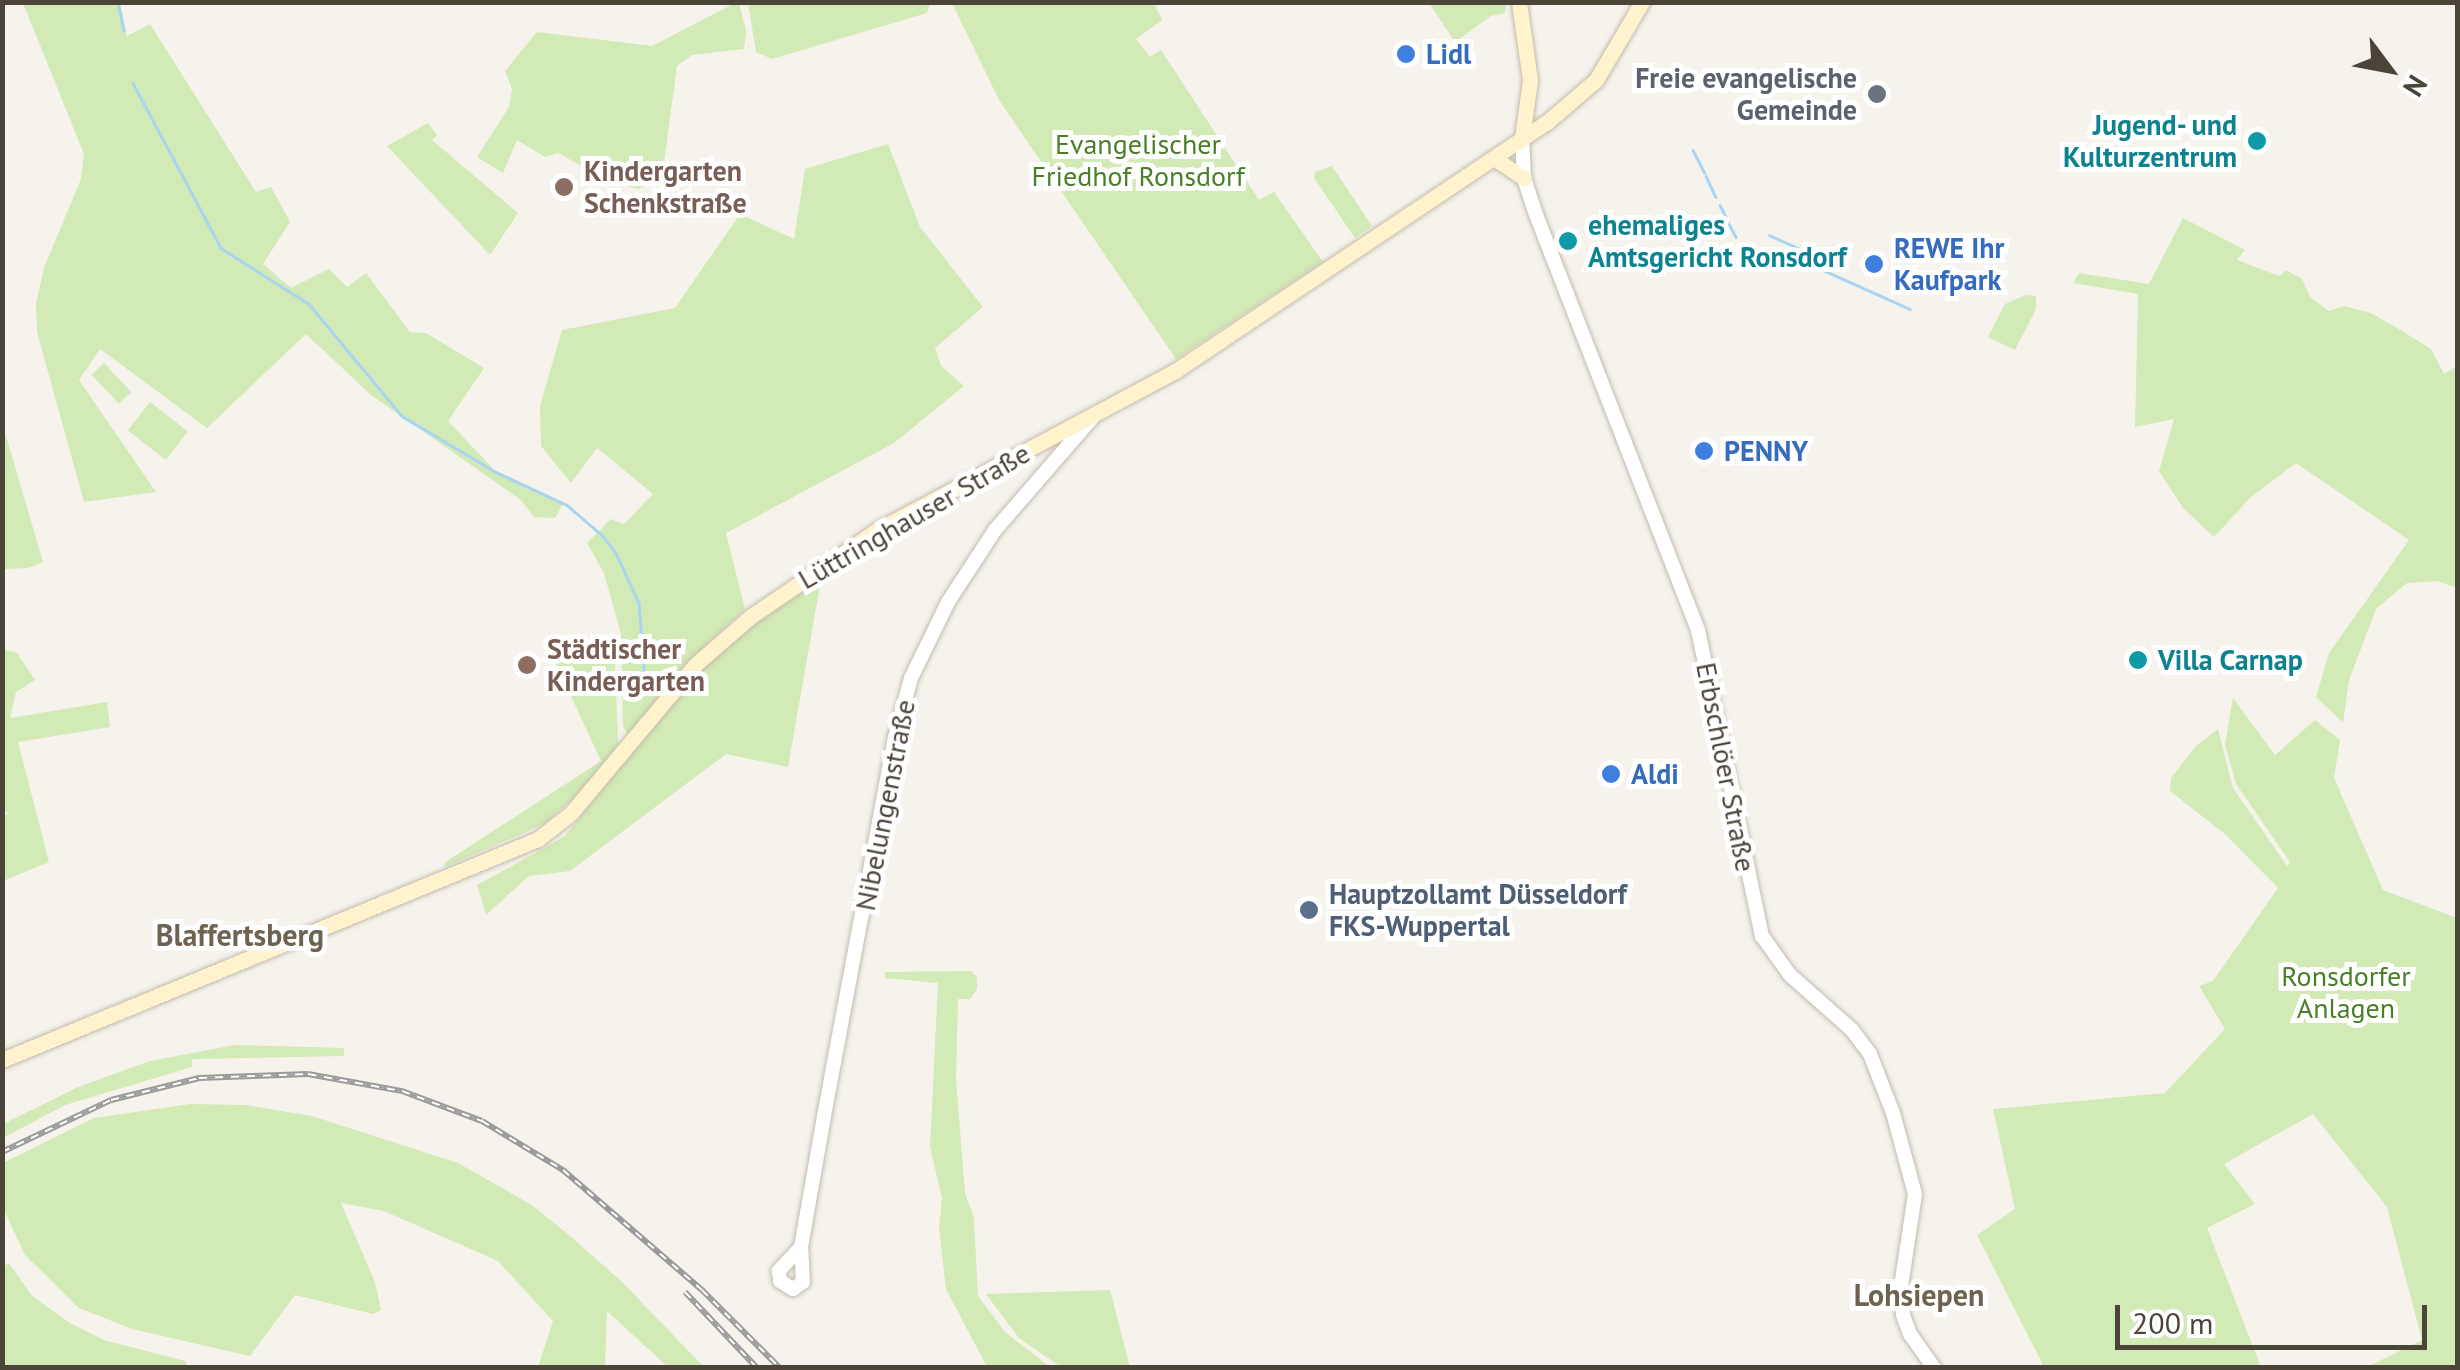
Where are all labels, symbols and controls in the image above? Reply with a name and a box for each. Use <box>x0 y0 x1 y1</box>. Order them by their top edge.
north arrow <box>2340 20 2440 120</box>
place label: Lidl <box>1426 37 1471 71</box>
marker: Lidl <box>1395 43 1417 65</box>
place label: Freie evangelische Gemeinde <box>1635 61 1857 127</box>
text: N <box>2395 69 2436 104</box>
marker: Freie evangelische Gemeinde <box>1866 83 1888 105</box>
place label: Jugend- und Kulturzentrum <box>2063 108 2237 174</box>
park label: Evangelischer Friedhof Ronsdorf <box>1031 127 1245 193</box>
marker: Jugend- und Kulturzentrum <box>2246 130 2268 152</box>
place label: Kindergarten Schenkstraße <box>584 154 747 220</box>
marker: Kindergarten Schenkstraße <box>553 176 575 198</box>
place label: ehemaliges Amtsgericht Ronsdorf <box>1588 208 1846 274</box>
marker: ehemaliges Amtsgericht Ronsdorf <box>1557 230 1579 252</box>
place label: REWE Ihr Kaufpark <box>1894 231 2004 297</box>
marker: REWE Ihr Kaufpark <box>1863 253 1885 275</box>
place label: PENNY <box>1724 434 1808 468</box>
street label: Lüttringhauser Straße <box>792 436 1036 596</box>
marker: PENNY <box>1693 440 1715 462</box>
place label: Städtischer Kindergarten <box>547 632 705 698</box>
place label: Villa Carnap <box>2158 643 2303 677</box>
marker: Villa Carnap <box>2127 649 2149 671</box>
marker: Städtischer Kindergarten <box>516 654 538 676</box>
street label: Erbschlöer Straße <box>1689 660 1763 874</box>
street label: Nibelungenstraße <box>848 697 922 913</box>
place label: Aldi <box>1631 757 1679 791</box>
marker: Aldi <box>1600 763 1622 785</box>
place label: Hauptzollamt Düsseldorf FKS-Wuppertal <box>1329 877 1627 943</box>
marker: Hauptzollamt Düsseldorf FKS-Wuppertal <box>1298 899 1320 921</box>
district label: Blaffertsberg <box>156 917 324 953</box>
park label: Ronsdorfer Anlagen <box>2281 959 2411 1025</box>
district label: Lohsiepen <box>1854 1277 1984 1313</box>
scale bar <box>2120 1285 2432 1347</box>
text: 200 m <box>2132 1303 2213 1342</box>

